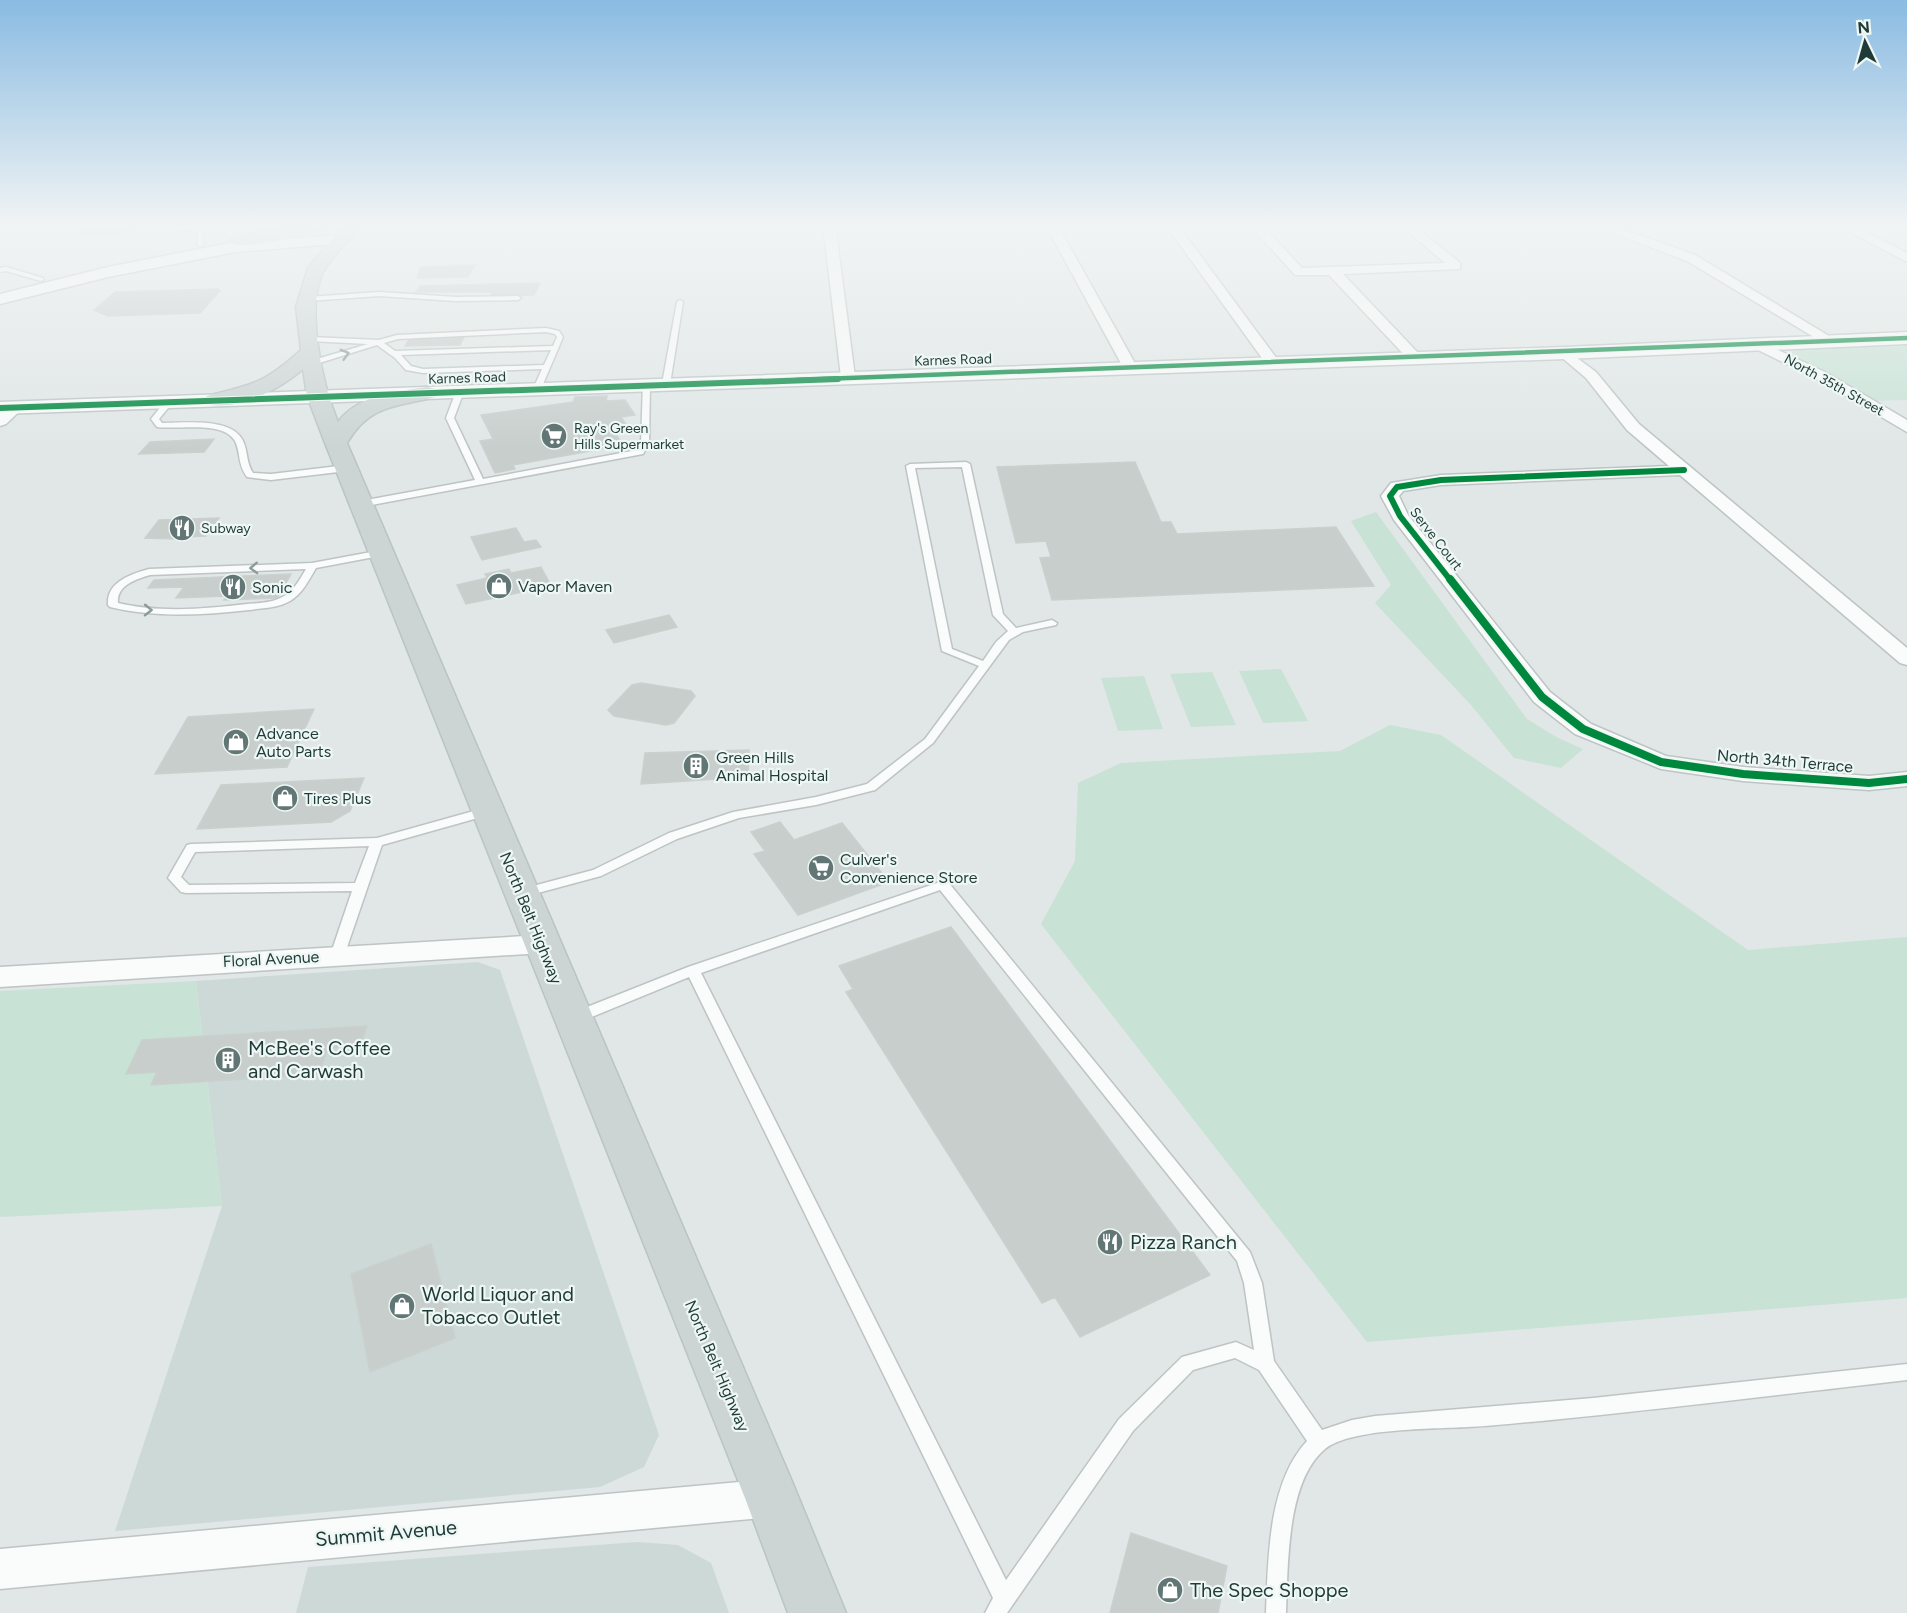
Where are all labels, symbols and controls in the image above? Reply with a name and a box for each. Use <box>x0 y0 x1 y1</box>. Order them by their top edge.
north arrow <box>1835 12 1895 72</box>
text: N <box>1857 18 1871 38</box>
one-way arrow <box>339 349 350 361</box>
street label: Karnes Road <box>914 350 992 370</box>
street label: North 35th Street <box>1781 350 1887 420</box>
street label: Karnes Road <box>428 368 506 388</box>
place label: Ray's Green Hills Supermarket <box>574 420 684 453</box>
supermarket icon: Ray's Green Hills Supermarket <box>539 421 569 451</box>
street label: Serve Court <box>1406 504 1466 574</box>
restaurant icon: Subway <box>167 513 197 543</box>
place label: Subway <box>201 520 251 537</box>
one-way arrow <box>249 561 258 574</box>
shop icon: Vapor Maven <box>484 571 514 601</box>
restaurant icon: Sonic <box>218 572 248 602</box>
place label: Vapor Maven <box>518 577 612 596</box>
place label: Sonic <box>252 578 293 597</box>
one-way arrow <box>143 604 152 616</box>
place label: Advance Auto Parts <box>256 724 331 761</box>
shop icon: Advance Auto Parts <box>221 727 251 757</box>
street label: North 34th Terrace <box>1716 746 1854 776</box>
place label: Green Hills Animal Hospital <box>716 748 828 785</box>
building icon: Green Hills Animal Hospital <box>681 751 711 781</box>
shop icon: Tires Plus <box>270 783 300 813</box>
place label: Tires Plus <box>304 789 371 808</box>
street label: North Belt Highway <box>496 849 566 987</box>
place label: Culver's Convenience Store <box>840 850 978 887</box>
supermarket icon: Culver's Convenience Store <box>806 853 836 883</box>
street label: Floral Avenue <box>222 947 320 971</box>
place label: McBee's Coffee and Carwash <box>248 1036 391 1083</box>
building icon: McBee's Coffee and Carwash <box>213 1045 243 1075</box>
restaurant icon: Pizza Ranch <box>1095 1227 1125 1257</box>
place label: Pizza Ranch <box>1130 1230 1237 1254</box>
place label: World Liquor and Tobacco Outlet <box>422 1282 574 1329</box>
shop icon: World Liquor and Tobacco Outlet <box>387 1291 417 1321</box>
street label: North Belt Highway <box>681 1297 753 1435</box>
street label: Summit Avenue <box>314 1515 458 1551</box>
shop icon: The Spec Shoppe <box>1155 1575 1185 1605</box>
place label: The Spec Shoppe <box>1190 1578 1349 1602</box>

